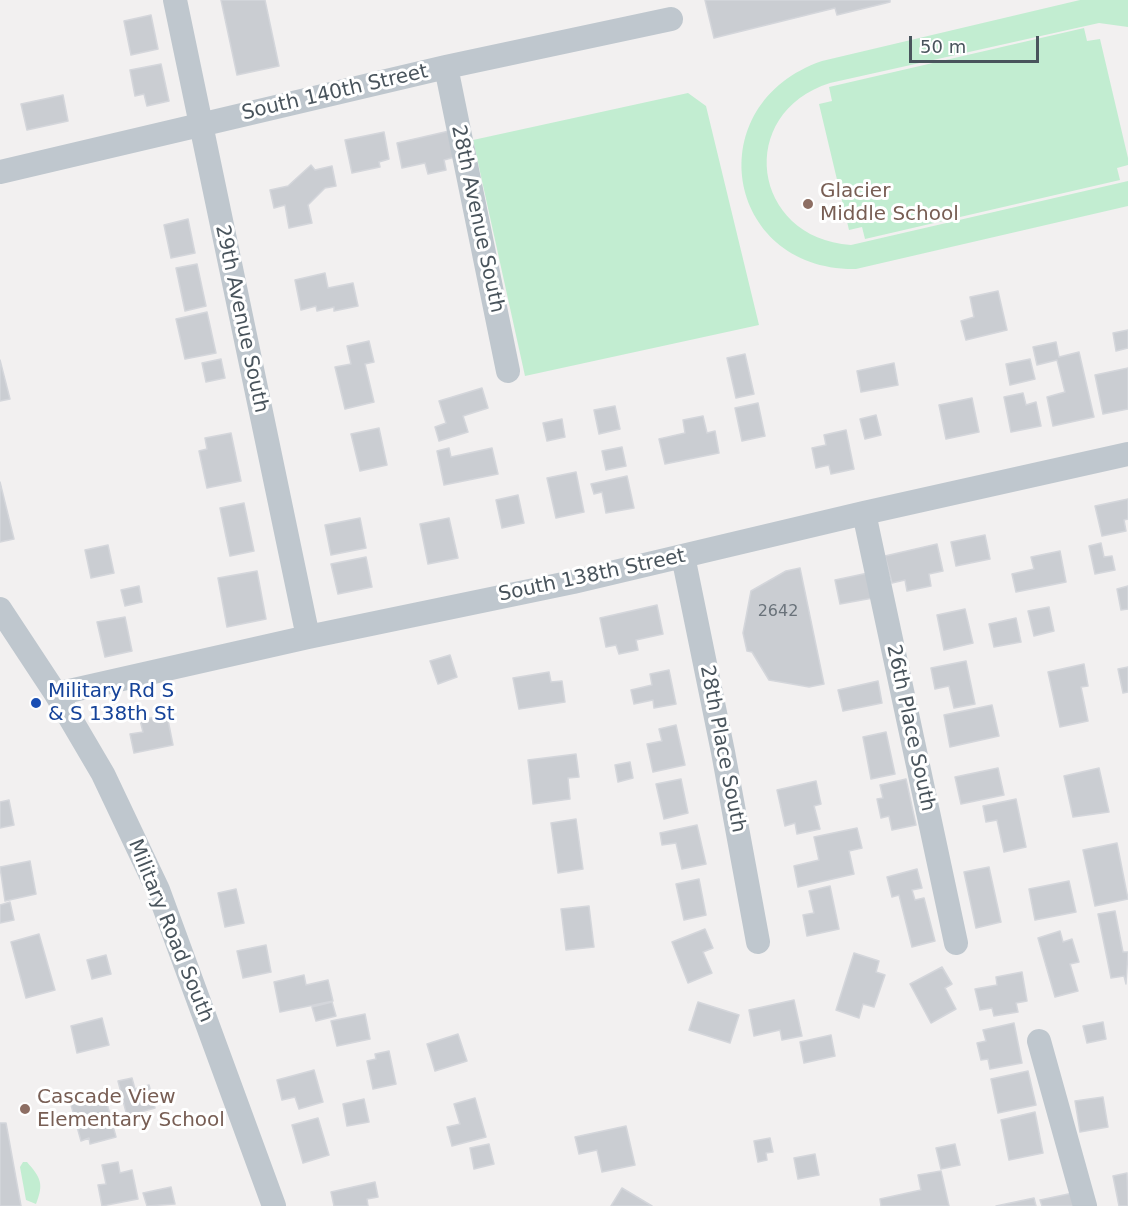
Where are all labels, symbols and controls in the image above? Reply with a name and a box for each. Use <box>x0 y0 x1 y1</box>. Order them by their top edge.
scale bar <box>912 24 1042 62</box>
text: 50 m <box>920 36 966 57</box>
street label: South 140th Street <box>240 60 430 126</box>
street label: 28th Avenue South <box>445 123 509 315</box>
place label: Glacier Middle School <box>820 180 959 227</box>
marker: Glacier Middle School <box>801 197 815 211</box>
street label: 29th Avenue South <box>209 223 273 415</box>
street label: South 138th Street <box>496 544 688 608</box>
house number: 2642 <box>758 602 798 622</box>
street label: 26th Place South <box>881 642 939 814</box>
street label: 28th Place South <box>694 663 750 835</box>
place label: Military Rd S & S 138th St <box>48 680 175 727</box>
marker: Military Rd S & S 138th St <box>29 696 43 710</box>
street label: Military Road South <box>122 836 218 1026</box>
place label: Cascade View Elementary School <box>37 1086 225 1133</box>
marker: Cascade View Elementary School <box>18 1102 32 1116</box>

